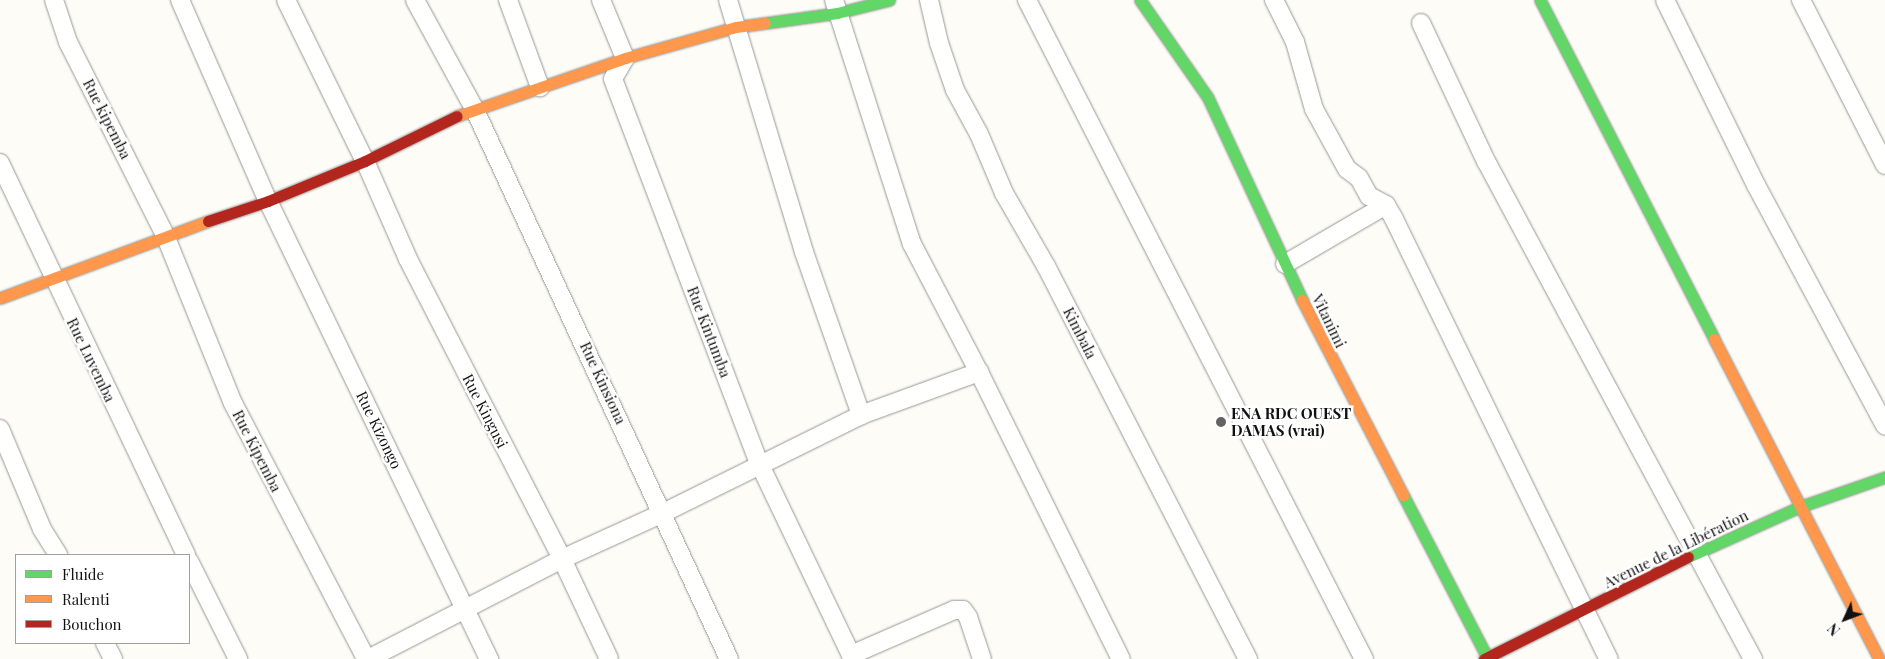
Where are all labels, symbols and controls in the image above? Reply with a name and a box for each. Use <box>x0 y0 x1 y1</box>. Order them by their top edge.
street label: Rue kipemba <box>79 76 135 162</box>
street label: Rue Kintumba <box>683 284 735 380</box>
street label: Vitanimi <box>1308 291 1350 351</box>
street label: Kimbala <box>1059 304 1101 362</box>
street label: Rue Luvemba <box>63 315 119 405</box>
street label: Rue Kinsiona <box>576 339 630 427</box>
street label: Rue Kingusi <box>459 371 511 451</box>
street label: Rue Kizongo <box>352 388 406 472</box>
place label: ENA RDC OUEST DAMAS (vrai) <box>1231 404 1351 439</box>
street label: Rue Kipemba <box>229 407 285 495</box>
marker: ENA RDC OUEST DAMAS (vrai) <box>1215 416 1227 428</box>
street label: Avenue de la Libération <box>1601 506 1751 592</box>
legend <box>15 554 190 644</box>
text: Fluide <box>62 564 104 584</box>
text: Ralenti <box>62 589 110 609</box>
north arrow <box>1820 594 1870 644</box>
text: Bouchon <box>62 614 122 634</box>
text: N <box>1823 619 1844 640</box>

